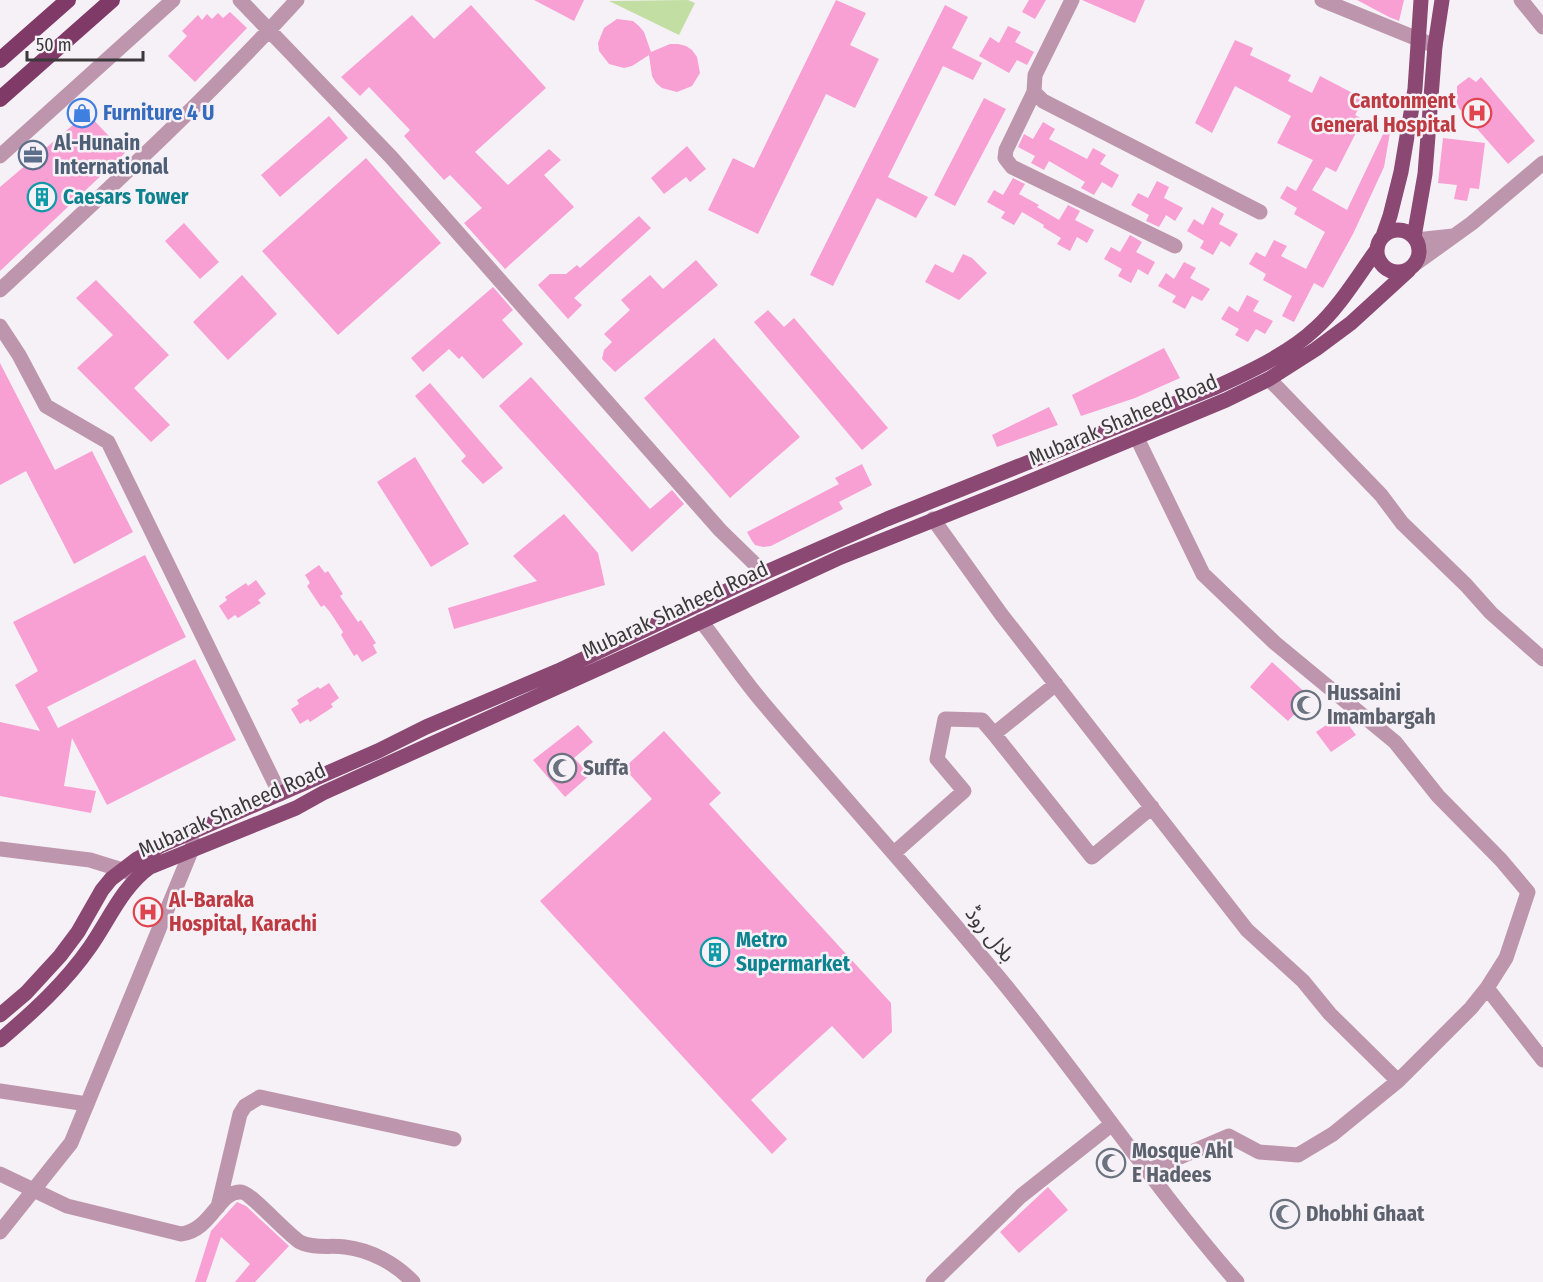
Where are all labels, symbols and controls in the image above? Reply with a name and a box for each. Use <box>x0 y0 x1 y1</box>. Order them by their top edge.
scale bar <box>27 24 142 62</box>
text: 50 m <box>36 34 72 56</box>
place label: Cantonment General Hospital <box>1311 88 1457 138</box>
shop icon: Furniture 4 U <box>66 97 98 129</box>
hospital icon: Cantonment General Hospital <box>1461 97 1493 129</box>
place label: Furniture 4 U <box>103 100 214 126</box>
place label: Al-Hunain International <box>53 130 169 180</box>
office icon: Al-Hunain International <box>17 139 49 171</box>
building icon: Caesars Tower <box>26 181 58 213</box>
place label: Caesars Tower <box>63 184 189 210</box>
street label: Mubarak Shaheed Road <box>1025 369 1221 471</box>
street label: Mubarak Shaheed Road <box>578 555 772 665</box>
place label: Hussaini Imambargah <box>1327 680 1436 730</box>
mosque icon: Hussaini Imambargah <box>1290 689 1322 721</box>
mosque icon: Suffa <box>546 752 578 784</box>
place label: Suffa <box>583 755 629 781</box>
street label: Mubarak Shaheed Road <box>134 757 330 863</box>
place label: Al-Baraka Hospital, Karachi <box>168 887 317 937</box>
hospital icon: Al-Baraka Hospital, Karachi <box>132 896 164 928</box>
street label: بلال روڈ <box>959 901 1021 967</box>
place label: Metro Supermarket <box>736 927 851 977</box>
building icon: Metro Supermarket <box>699 936 731 968</box>
place label: Mosque Ahl E Hadees <box>1132 1138 1233 1188</box>
mosque icon: Mosque Ahl E Hadees <box>1095 1147 1127 1179</box>
mosque icon: Dhobhi Ghaat <box>1269 1198 1301 1230</box>
place label: Dhobhi Ghaat <box>1306 1201 1425 1227</box>

